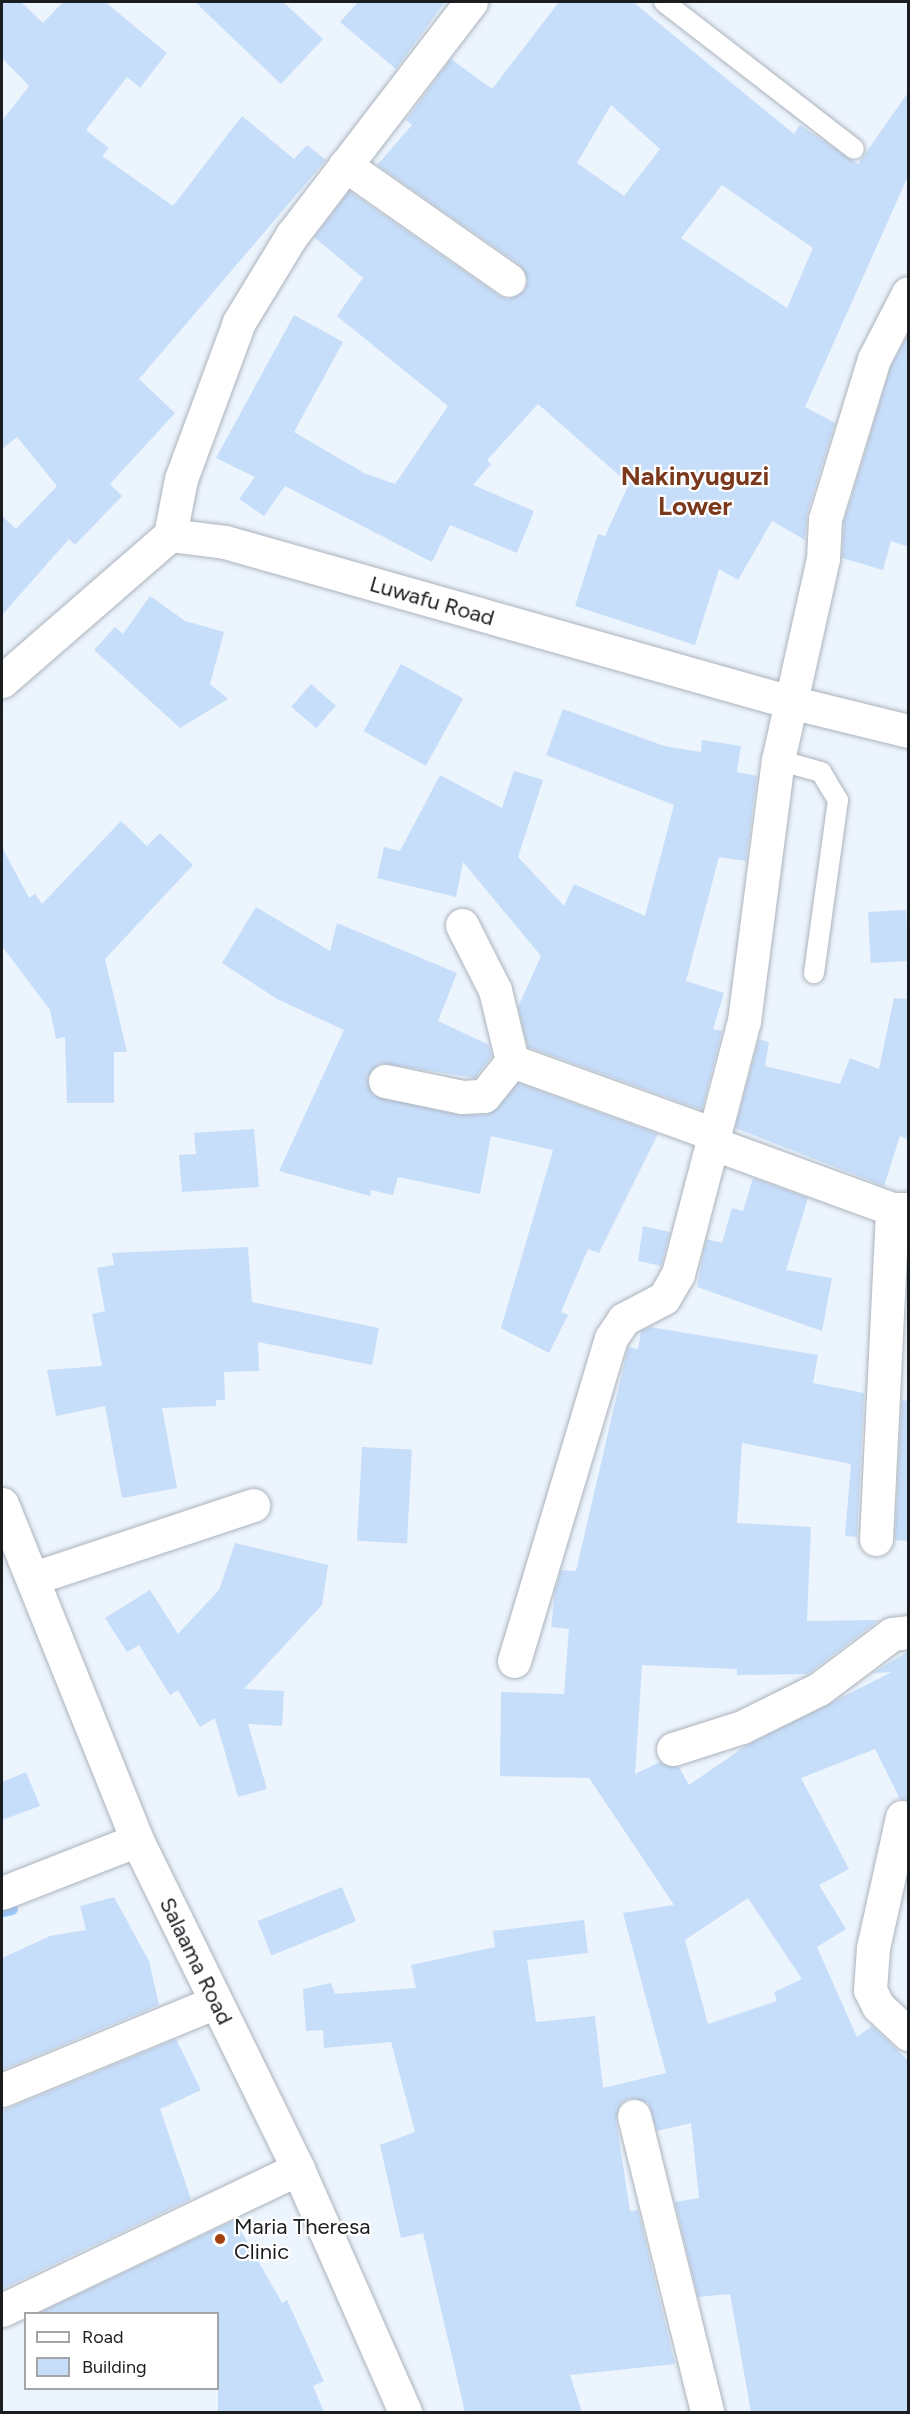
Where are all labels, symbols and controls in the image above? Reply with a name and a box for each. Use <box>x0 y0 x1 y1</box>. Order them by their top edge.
district label: Nakinyuguzi Lower <box>621 461 769 522</box>
street label: Luwafu Road <box>367 571 497 631</box>
street label: Salaama Road <box>154 1893 238 2029</box>
place label: Maria Theresa Clinic <box>234 2213 370 2264</box>
marker: Maria Theresa Clinic <box>211 2230 229 2248</box>
legend <box>24 2312 219 2390</box>
text: Road <box>82 2326 123 2348</box>
text: Building <box>82 2356 147 2378</box>

